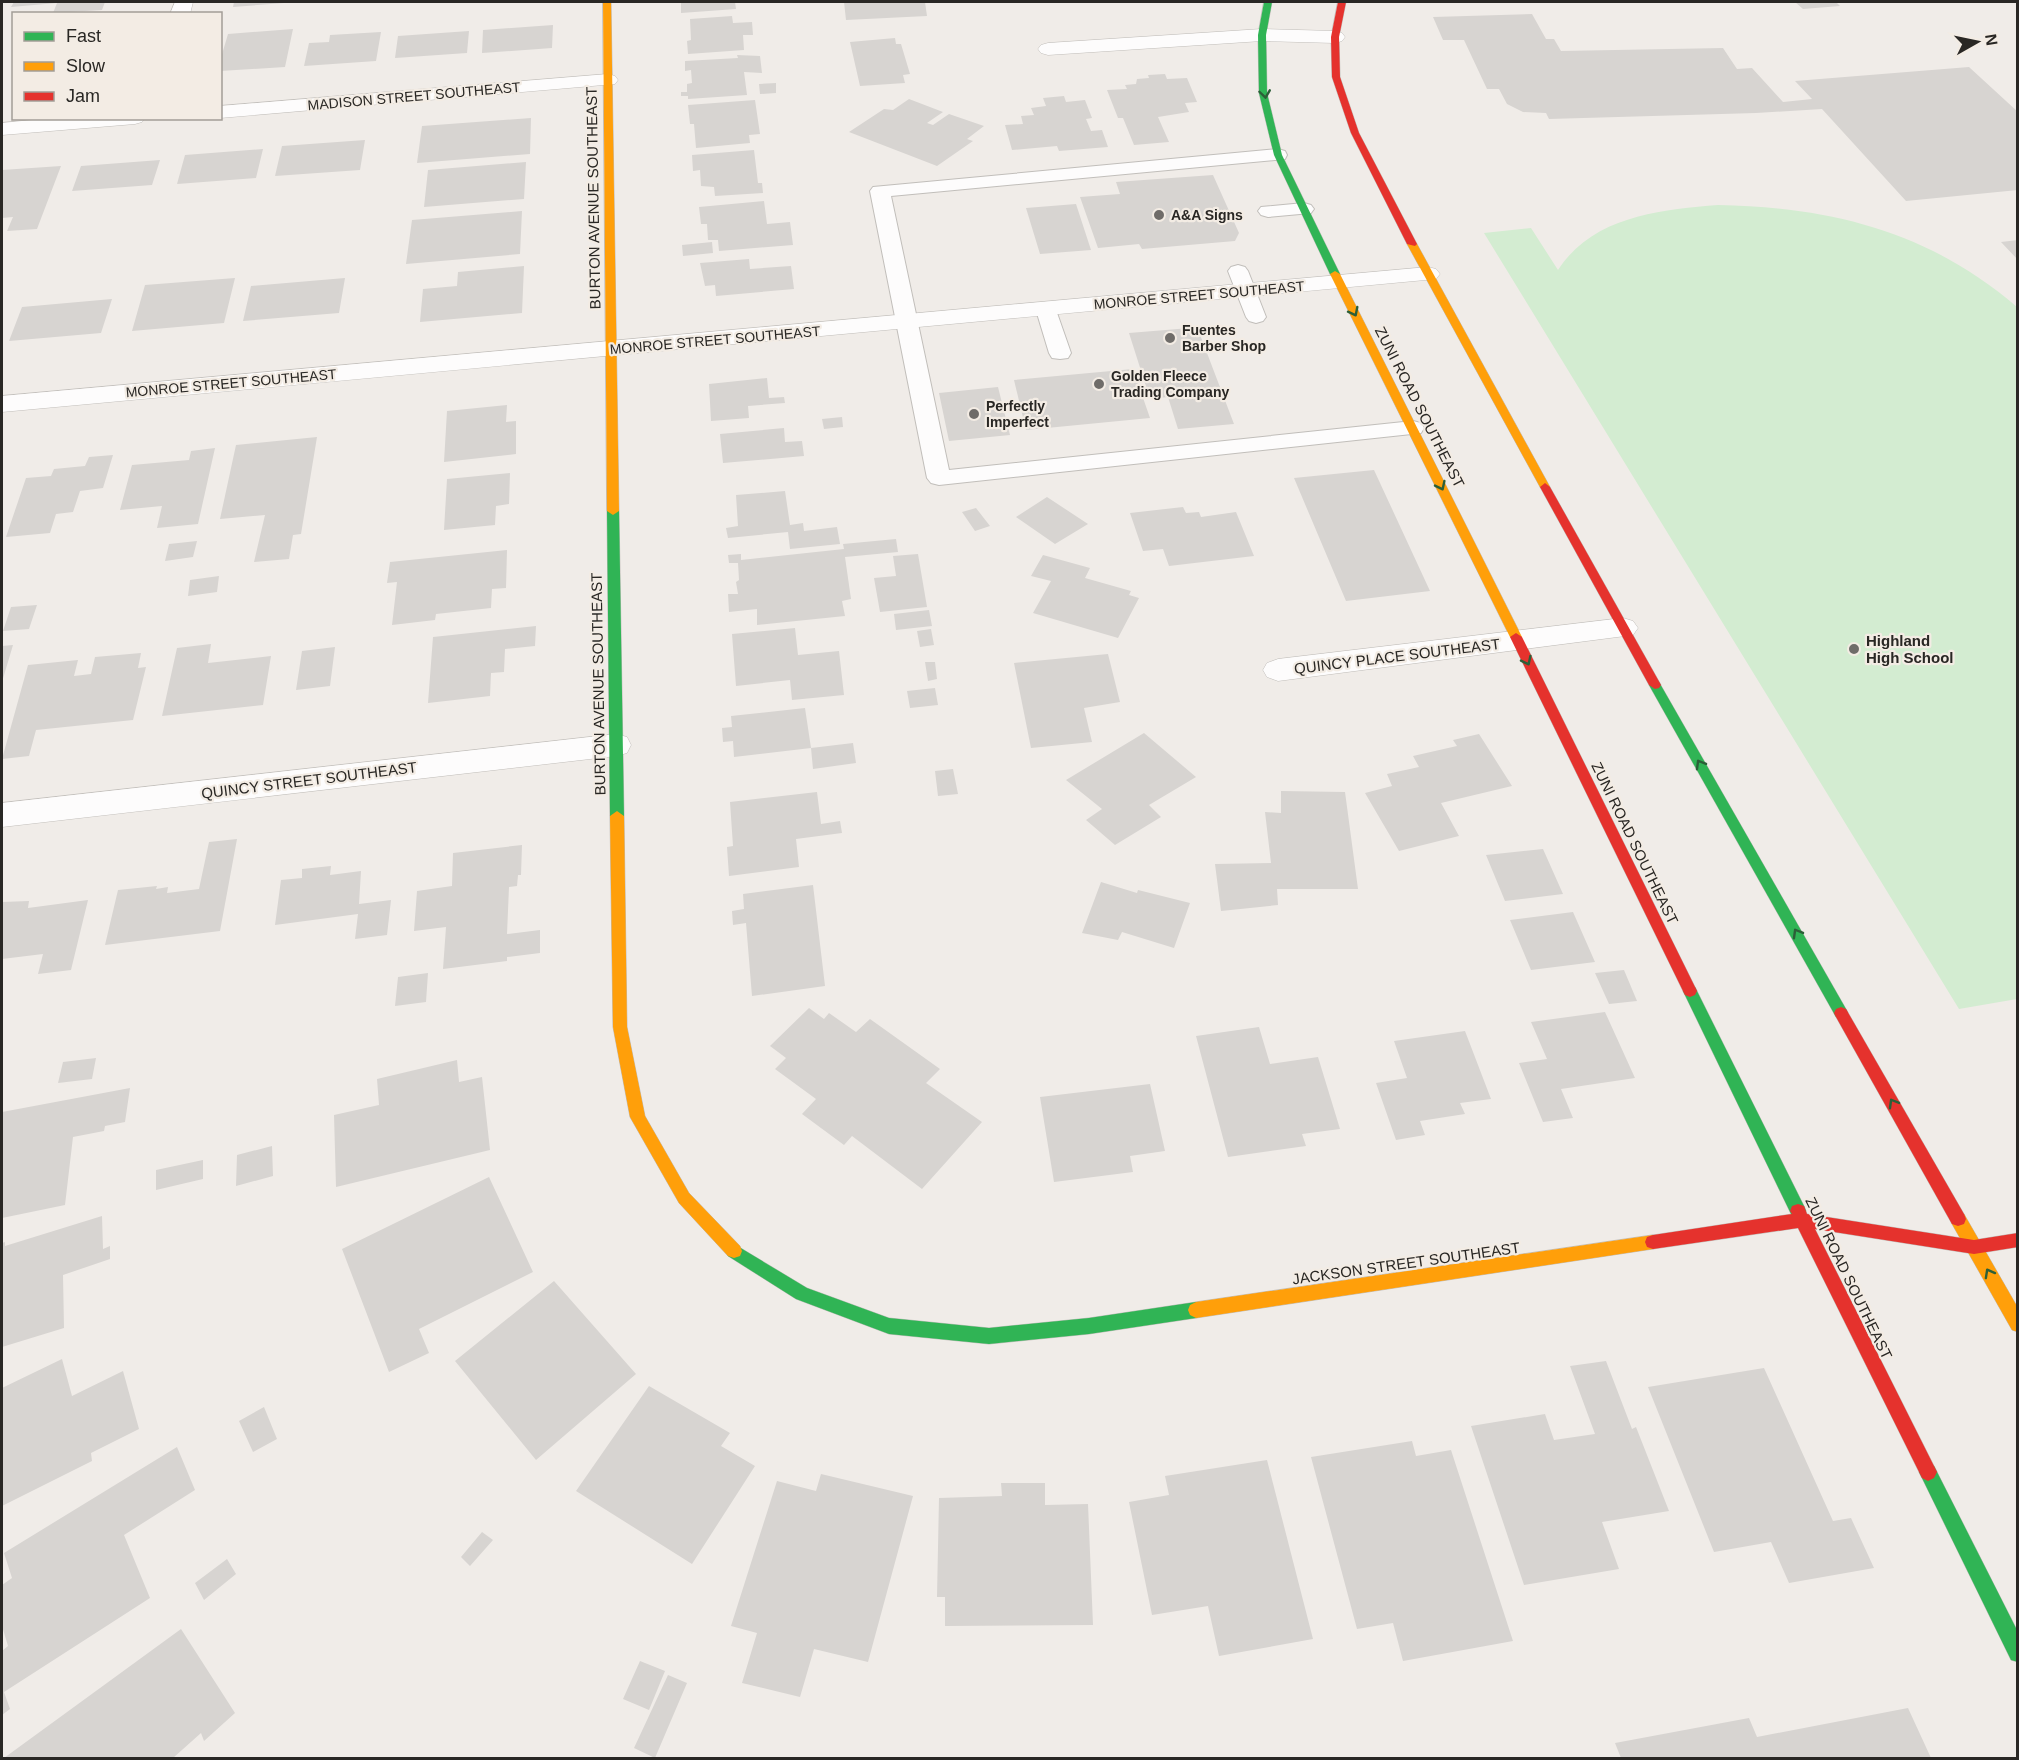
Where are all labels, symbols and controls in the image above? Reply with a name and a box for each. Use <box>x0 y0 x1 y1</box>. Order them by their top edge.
legend <box>12 12 222 120</box>
north arrow <box>1947 12 2007 72</box>
text: Fast <box>66 26 101 46</box>
text: N <box>1982 33 2001 47</box>
text: Slow <box>66 56 106 76</box>
street label: MADISON STREET SOUTHEAST <box>307 79 522 113</box>
text: Jam <box>66 86 100 106</box>
street label: BURTON AVENUE SOUTHEAST <box>583 87 603 309</box>
one-way arrow <box>1258 89 1270 98</box>
place label: A&A Signs <box>1171 207 1243 223</box>
marker: A&A Signs <box>1152 208 1166 222</box>
street label: MONROE STREET SOUTHEAST <box>1093 278 1305 312</box>
one-way arrow <box>1347 305 1358 316</box>
place label: Fuentes Barber Shop <box>1182 322 1266 354</box>
street label: MONROE STREET SOUTHEAST <box>609 323 821 357</box>
street label: ZUNI ROAD SOUTHEAST <box>1372 324 1468 490</box>
marker: Fuentes Barber Shop <box>1163 331 1177 345</box>
street label: MONROE STREET SOUTHEAST <box>125 366 337 400</box>
place label: Golden Fleece Trading Company <box>1111 368 1229 400</box>
marker: Golden Fleece Trading Company <box>1092 377 1106 391</box>
place label: Perfectly Imperfect <box>986 398 1049 430</box>
marker: Perfectly Imperfect <box>967 407 981 421</box>
one-way arrow <box>1434 480 1446 491</box>
street label: BURTON AVENUE SOUTHEAST <box>588 573 608 795</box>
place label: Highland High School <box>1866 632 1954 666</box>
street label: QUINCY PLACE SOUTHEAST <box>1293 635 1501 677</box>
marker: Highland High School <box>1847 642 1861 656</box>
one-way arrow <box>1520 655 1531 666</box>
street label: QUINCY STREET SOUTHEAST <box>200 758 418 802</box>
street label: ZUNI ROAD SOUTHEAST <box>1588 759 1682 927</box>
one-way arrow <box>1696 760 1707 770</box>
one-way arrow <box>1792 929 1804 940</box>
one-way arrow <box>1889 1099 1900 1109</box>
street label: ZUNI ROAD SOUTHEAST <box>1802 1194 1896 1362</box>
street label: JACKSON STREET SOUTHEAST <box>1291 1239 1521 1287</box>
one-way arrow <box>1985 1269 1996 1279</box>

